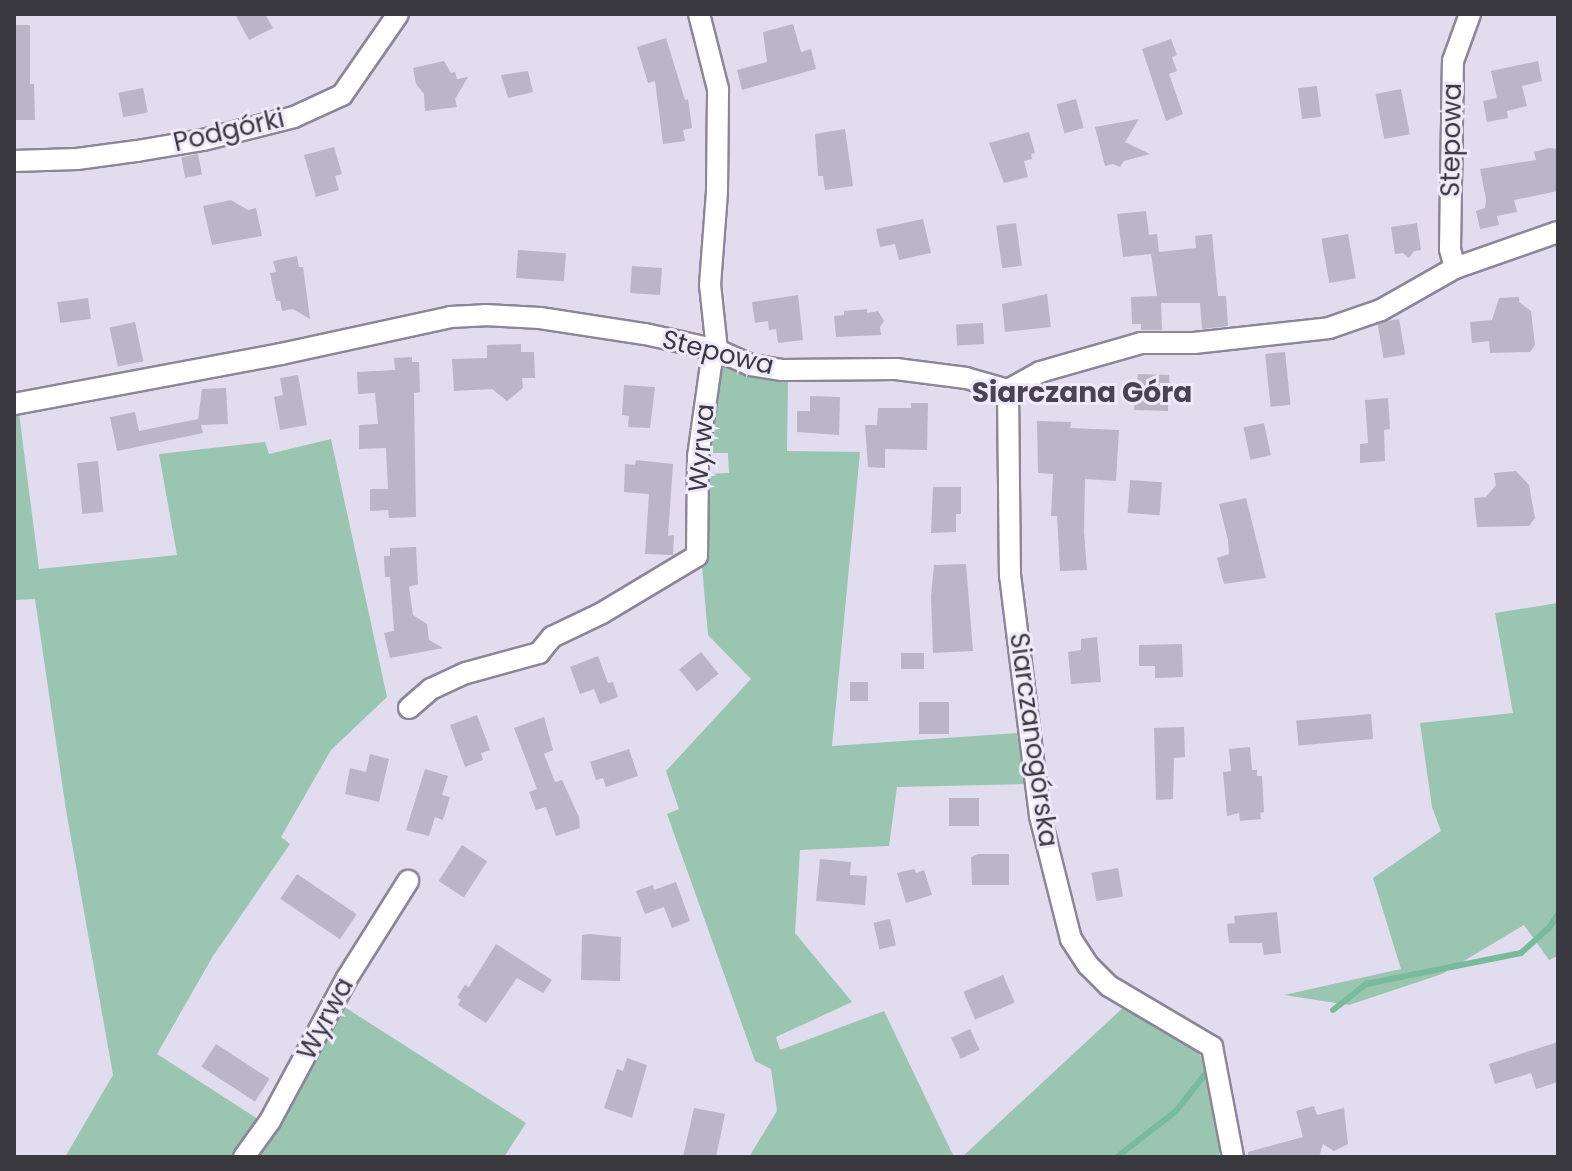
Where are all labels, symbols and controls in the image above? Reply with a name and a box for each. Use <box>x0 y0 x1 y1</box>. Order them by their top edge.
street label: Stepowa <box>1435 83 1469 197</box>
street label: Podgórki <box>170 103 288 159</box>
street label: Stepowa <box>659 324 777 382</box>
district label: Siarczana Góra <box>972 376 1192 410</box>
street label: Wyrwa <box>683 403 721 493</box>
street label: Siarczanogórska <box>1003 631 1063 849</box>
street label: Wyrwa <box>291 973 361 1065</box>

